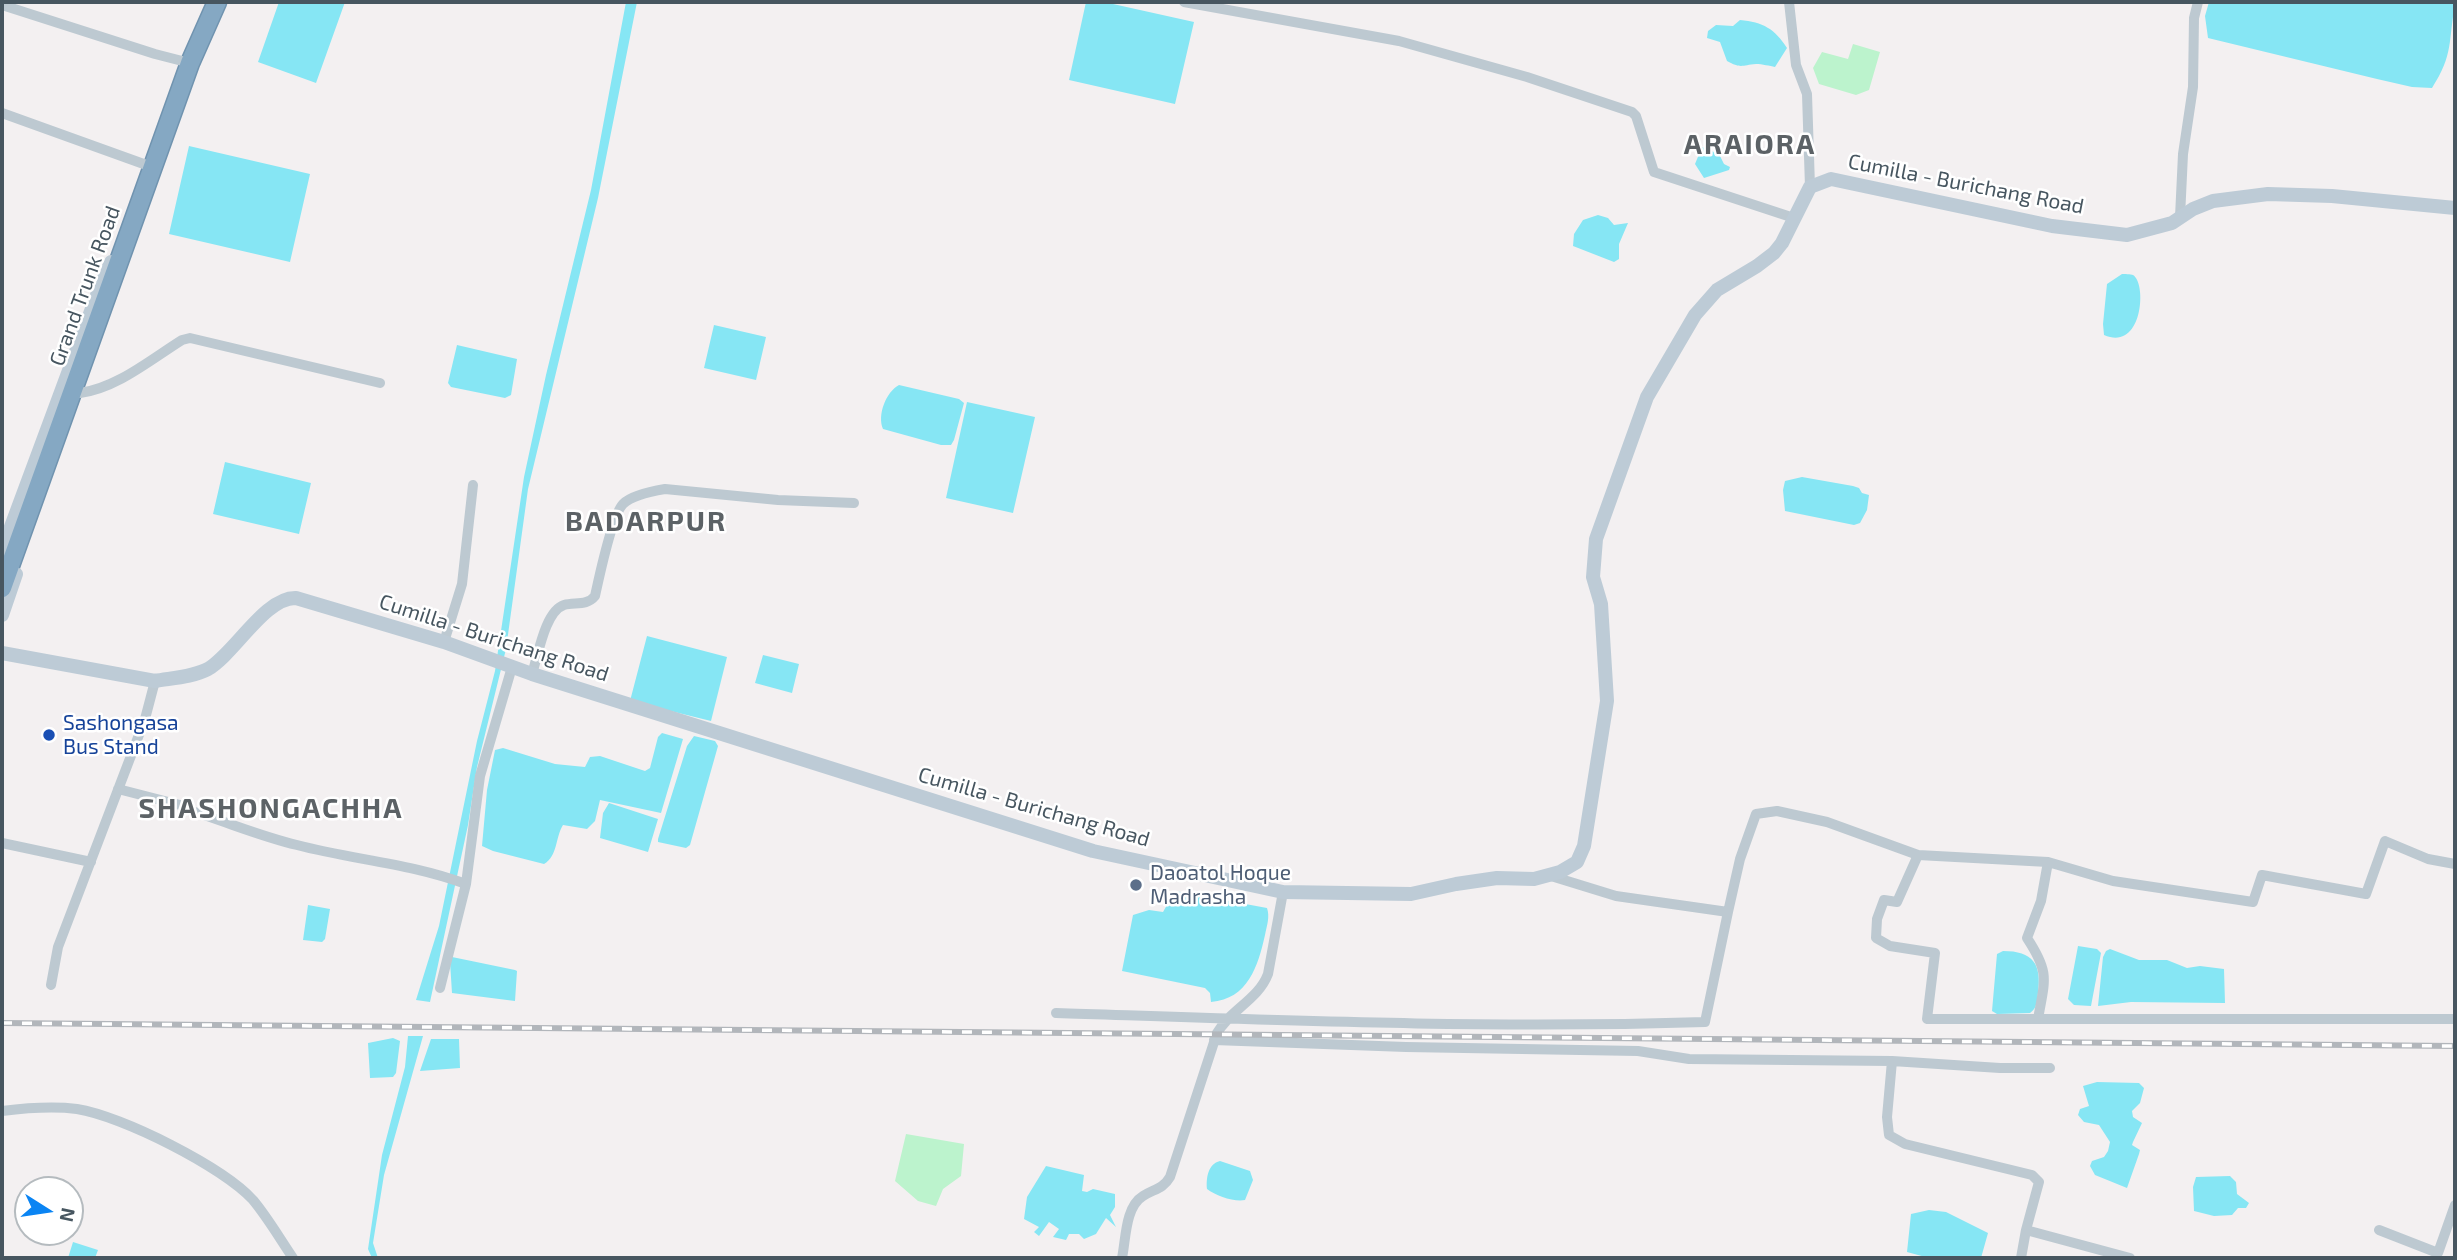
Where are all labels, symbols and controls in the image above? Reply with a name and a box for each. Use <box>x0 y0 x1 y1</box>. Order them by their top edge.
district label: ARAIORA <box>1685 128 1815 162</box>
street label: Cumilla - Burichang Road <box>1846 149 2086 219</box>
street label: Grand Trunk Road <box>44 202 126 370</box>
district label: BADARPUR <box>566 505 726 539</box>
street label: Cumilla - Burichang Road <box>376 589 612 687</box>
place label: Sashongasa Bus Stand <box>63 710 179 760</box>
marker: Sashongasa Bus Stand <box>41 727 57 743</box>
street label: Cumilla - Burichang Road <box>915 762 1153 852</box>
district label: SHASHONGACHHA <box>140 792 402 826</box>
place label: Daoatol Hoque Madrasha <box>1150 860 1291 910</box>
marker: Daoatol Hoque Madrasha <box>1128 877 1144 893</box>
north arrow <box>14 1176 84 1246</box>
text: N <box>55 1206 81 1224</box>

